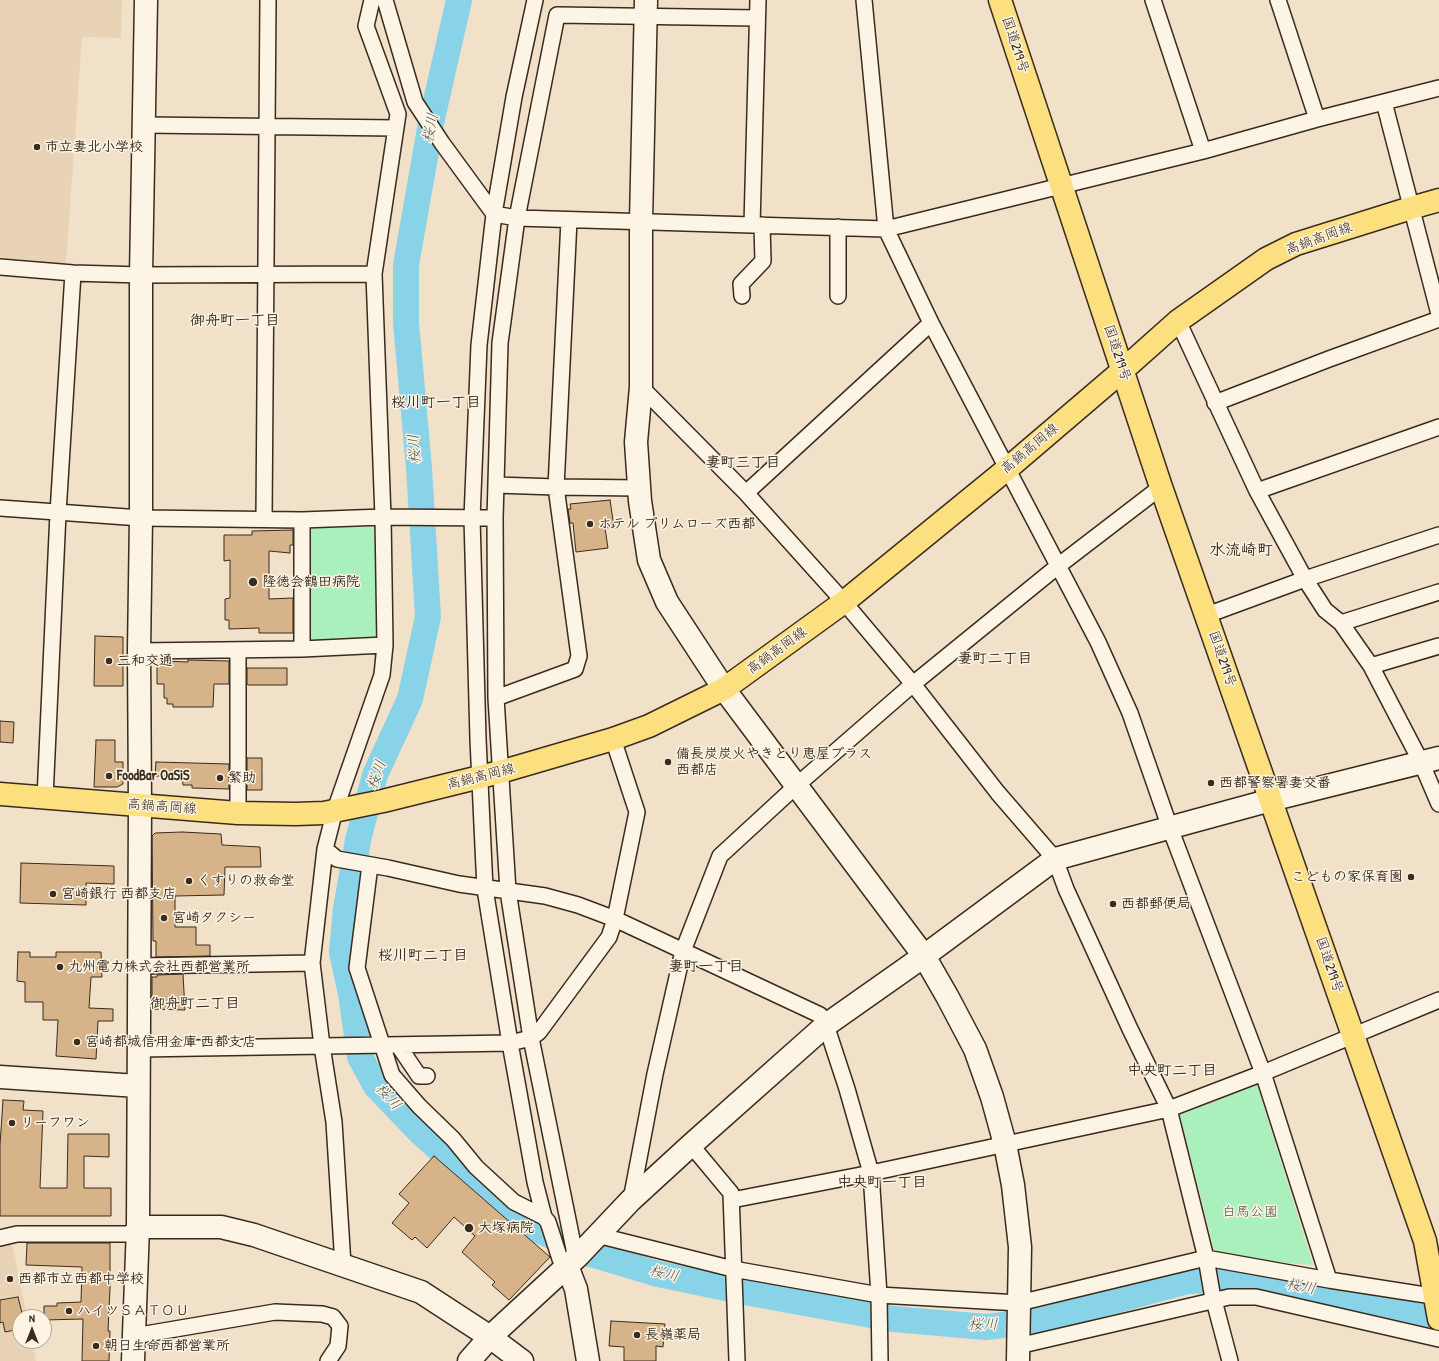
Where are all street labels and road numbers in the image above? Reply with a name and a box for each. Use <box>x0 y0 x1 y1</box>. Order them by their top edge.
street label: 国道219号 <box>998 14 1032 76</box>
street label: 高鍋高岡線 <box>1283 219 1355 259</box>
street label: 国道219号 <box>1100 322 1134 384</box>
street label: 高鍋高岡線 <box>998 420 1062 478</box>
street label: 高鍋高岡線 <box>744 624 810 678</box>
street label: 国道219号 <box>1204 628 1240 690</box>
street label: 高鍋高岡線 <box>445 760 517 794</box>
street label: 高鍋高岡線 <box>126 796 198 818</box>
street label: 国道219号 <box>1311 934 1347 996</box>

